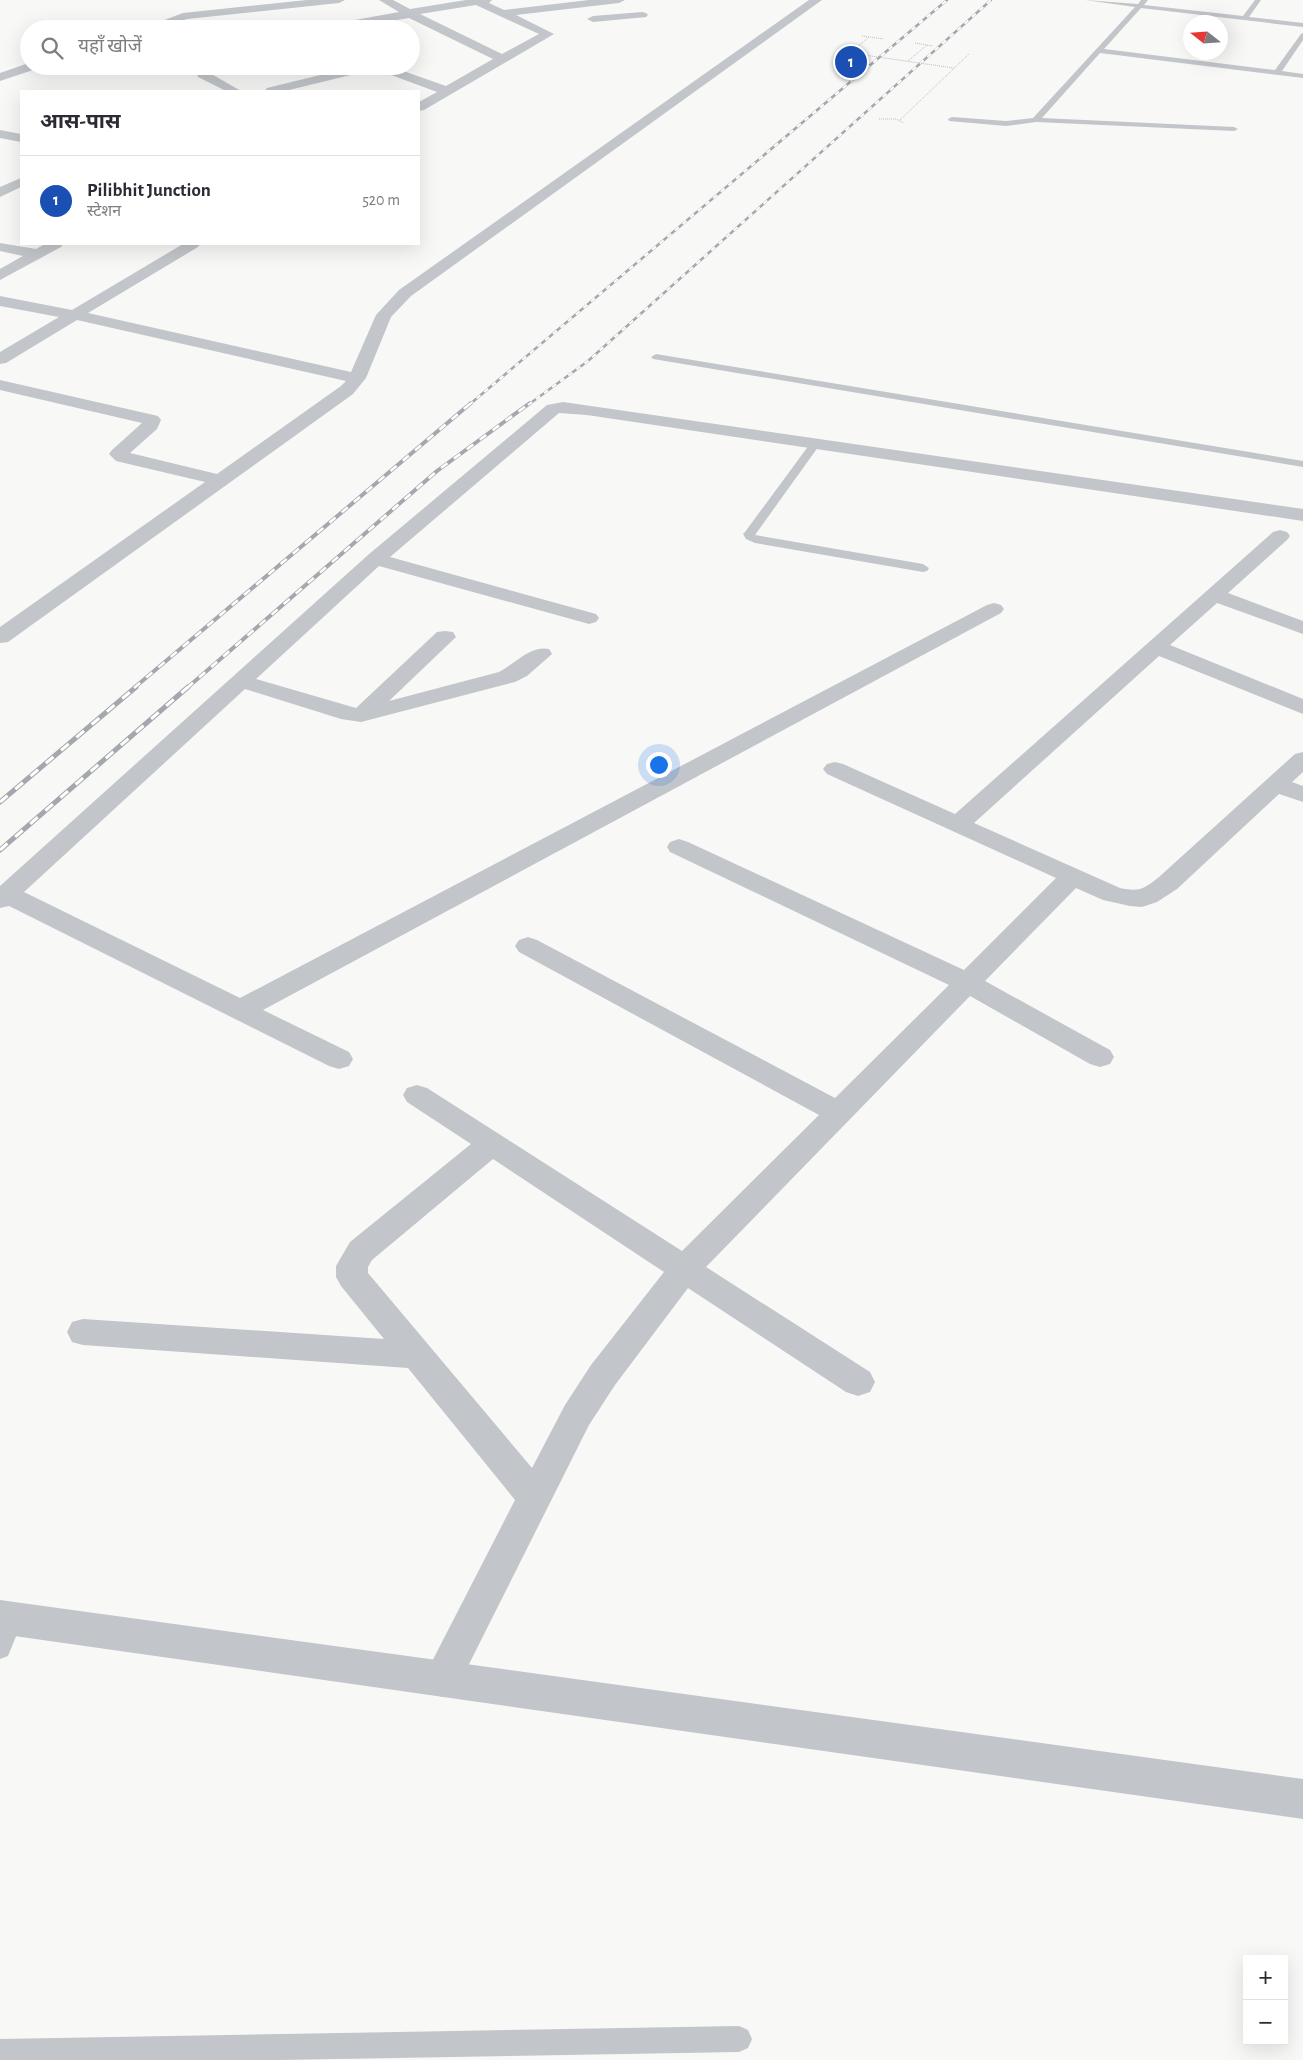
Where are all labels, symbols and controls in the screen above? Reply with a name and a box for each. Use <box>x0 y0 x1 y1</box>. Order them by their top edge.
north arrow <box>1183 15 1228 60</box>
search box <box>20 20 420 75</box>
icon: search <box>38 34 66 62</box>
text: यहाँ खोजें <box>78 37 142 56</box>
pin: 1 <box>835 43 867 81</box>
text: आस-पास <box>40 111 121 132</box>
text: Pilibhit Junction <box>87 181 211 200</box>
text: 1 <box>53 192 59 208</box>
text: 520 m <box>362 192 400 208</box>
text: स्टेशन <box>87 203 121 219</box>
your location <box>646 752 672 778</box>
map controls <box>1243 1955 1288 2045</box>
button: + <box>1243 1955 1288 2000</box>
button: − <box>1243 2000 1288 2045</box>

